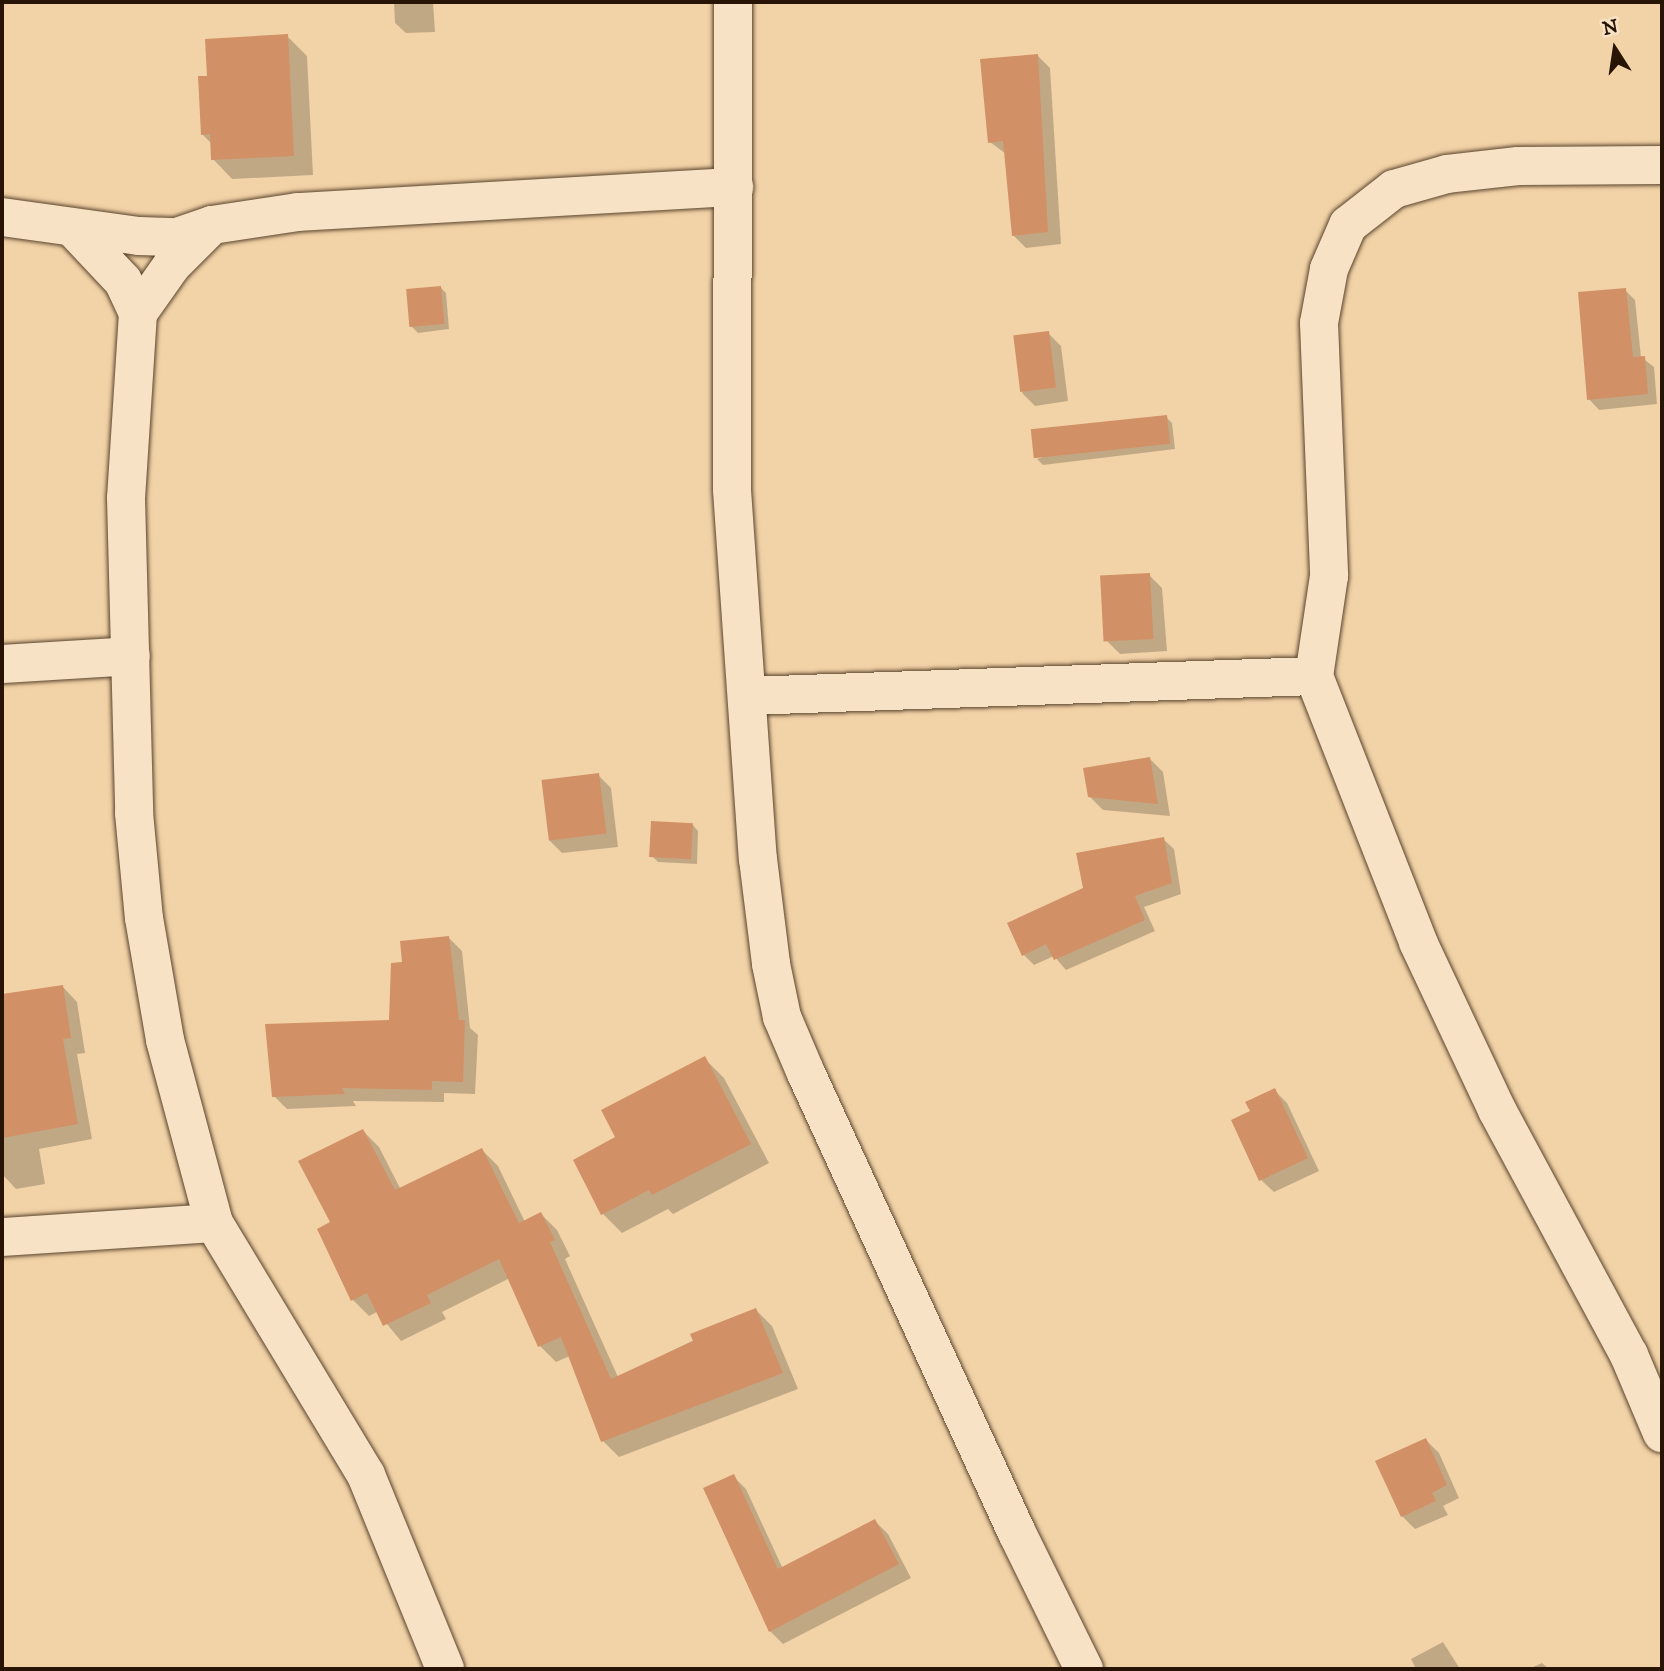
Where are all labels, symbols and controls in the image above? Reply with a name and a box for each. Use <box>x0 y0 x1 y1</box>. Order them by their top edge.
north arrow <box>1580 14 1650 84</box>
text: N <box>1600 15 1621 41</box>

